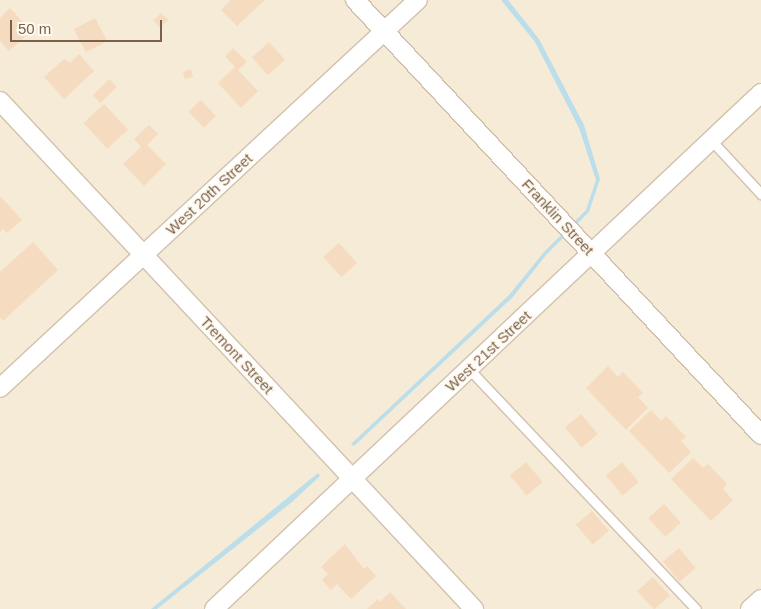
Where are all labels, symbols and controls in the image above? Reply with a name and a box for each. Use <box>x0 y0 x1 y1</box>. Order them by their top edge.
scale bar <box>12 10 165 42</box>
text: 50 m <box>18 20 51 37</box>
street label: West 20th Street <box>162 149 256 239</box>
street label: Franklin Street <box>518 175 598 259</box>
street label: West 21st Street <box>441 307 535 395</box>
street label: Tremont Street <box>196 312 278 398</box>

